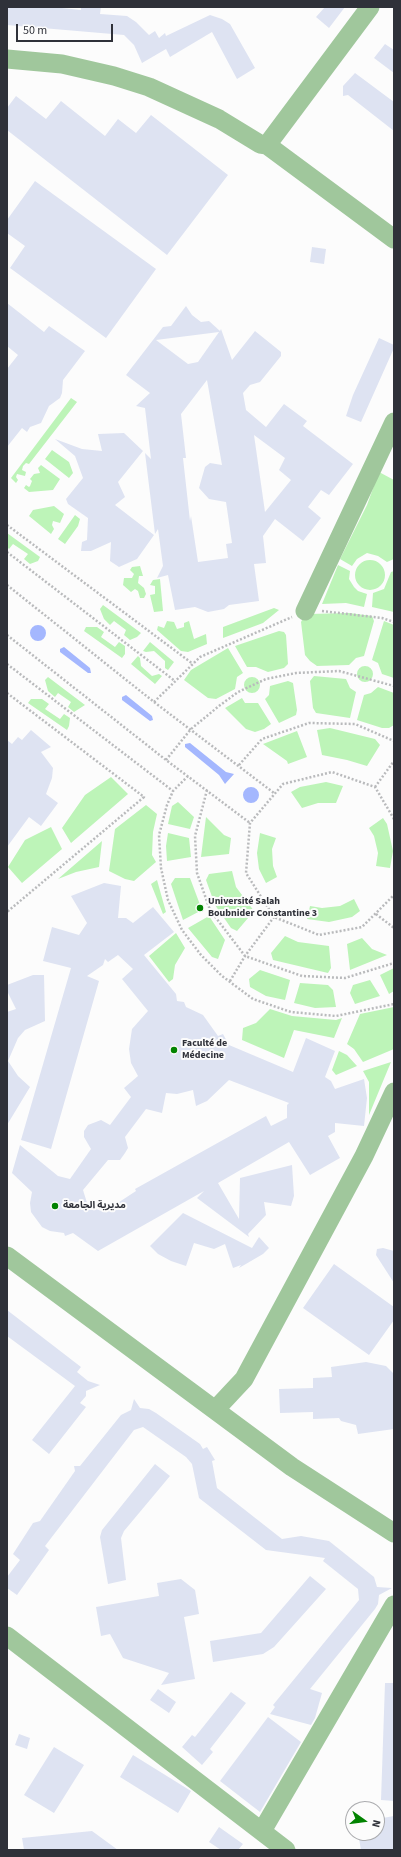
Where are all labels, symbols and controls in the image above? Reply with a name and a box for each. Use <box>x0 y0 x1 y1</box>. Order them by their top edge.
scale bar <box>18 16 115 42</box>
text: 50 m <box>23 22 47 39</box>
place label: Université Salah Boubnider Constantine 3 <box>208 896 317 920</box>
marker: Université Salah Boubnider Constantine 3 <box>195 903 205 913</box>
place label: Faculté de Médecine <box>182 1038 227 1062</box>
marker: Faculté de Médecine <box>169 1045 179 1055</box>
place label: مديرية الجامعة <box>63 1200 126 1212</box>
marker: مديرية الجامعة <box>50 1201 60 1211</box>
north arrow <box>345 1801 385 1841</box>
text: N <box>368 1818 384 1829</box>

